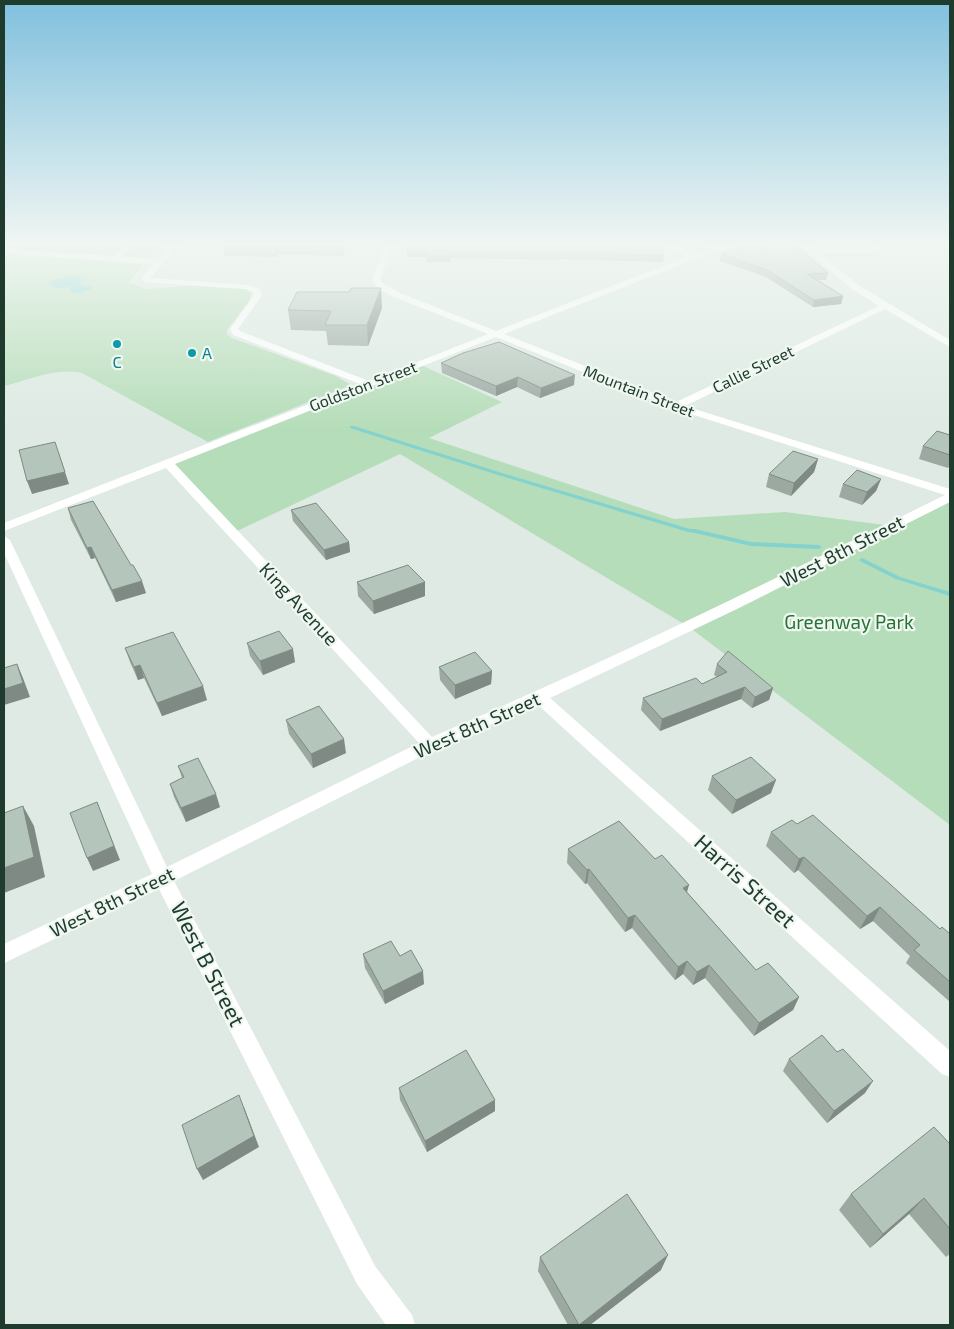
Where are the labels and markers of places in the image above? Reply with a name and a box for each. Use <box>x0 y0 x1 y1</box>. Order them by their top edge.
marker: C <box>111 338 123 350</box>
place label: A <box>202 343 212 362</box>
marker: A <box>186 347 198 359</box>
place label: C <box>112 352 122 371</box>

